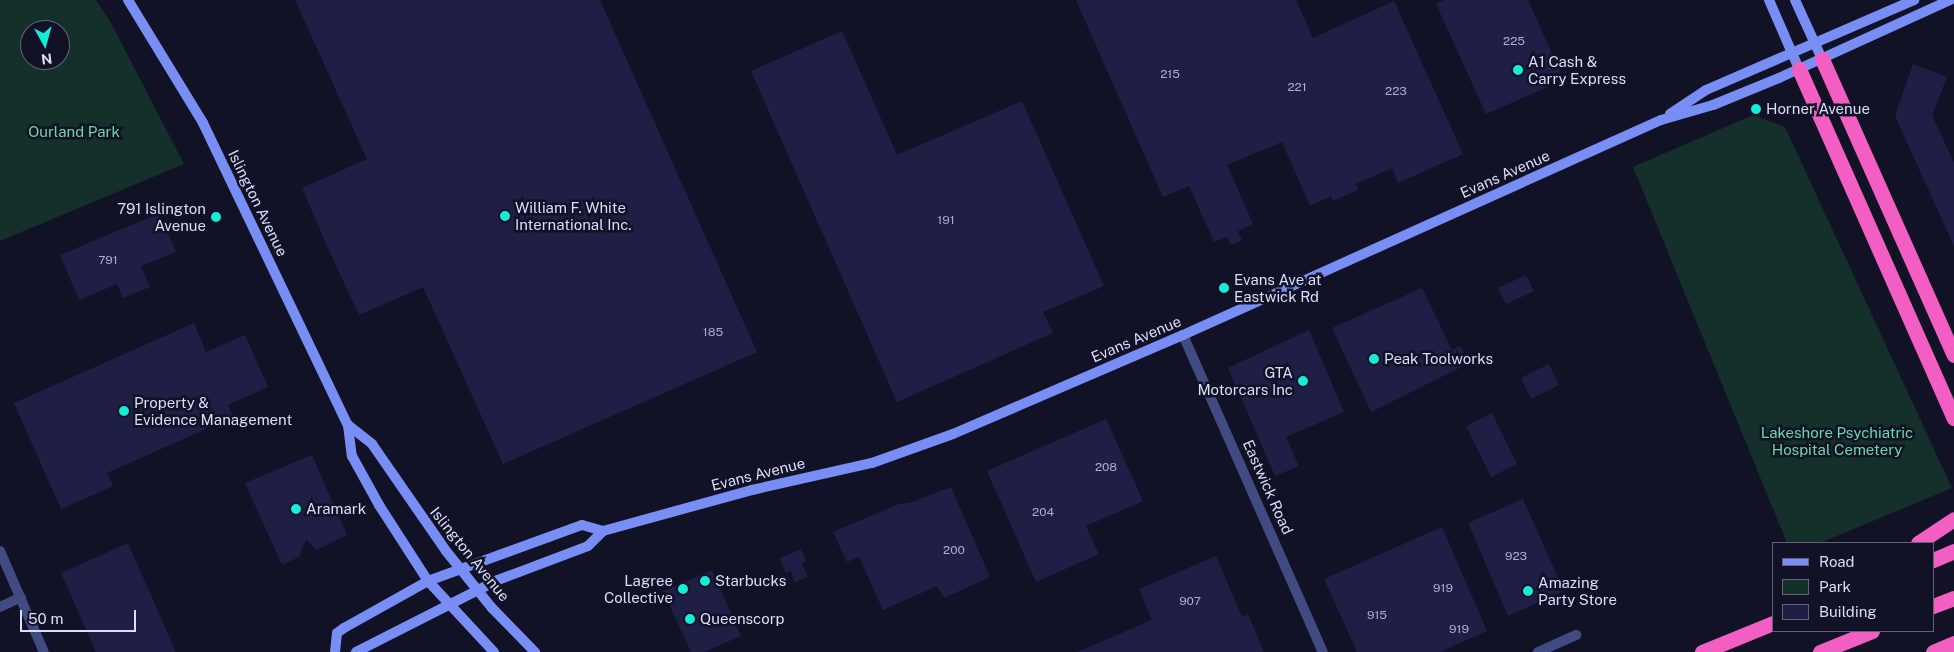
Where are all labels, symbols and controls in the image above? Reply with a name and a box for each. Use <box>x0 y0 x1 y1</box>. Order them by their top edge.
north arrow <box>20 20 70 70</box>
house number: 225 <box>1503 35 1525 49</box>
text: N <box>40 50 53 68</box>
place label: A1 Cash & Carry Express <box>1528 52 1626 87</box>
marker: A1 Cash & Carry Express <box>1512 64 1524 76</box>
house number: 215 <box>1160 68 1180 82</box>
house number: 221 <box>1287 81 1307 95</box>
house number: 223 <box>1385 85 1407 99</box>
place label: Horner Avenue <box>1766 100 1870 118</box>
marker: Horner Avenue <box>1750 103 1762 115</box>
park label: Ourland Park <box>28 123 120 141</box>
street label: Evans Avenue <box>1457 146 1553 202</box>
street label: Islington Avenue <box>224 147 292 259</box>
place label: William F. White International Inc. <box>515 198 632 233</box>
place label: 791 Islington Avenue <box>117 199 206 234</box>
marker: William F. White International Inc. <box>499 210 511 222</box>
marker: 791 Islington Avenue <box>210 211 222 223</box>
house number: 191 <box>937 214 955 228</box>
house number: 791 <box>98 254 118 268</box>
place label: Evans Ave at Eastwick Rd <box>1234 270 1322 305</box>
marker: Evans Ave at Eastwick Rd <box>1218 282 1230 294</box>
street label: Evans Avenue <box>1088 312 1184 366</box>
house number: 185 <box>703 326 723 340</box>
place label: Peak Toolworks <box>1384 350 1493 368</box>
marker: Peak Toolworks <box>1368 353 1380 365</box>
place label: GTA Motorcars Inc <box>1197 363 1293 398</box>
marker: GTA Motorcars Inc <box>1297 375 1309 387</box>
place label: Property & Evidence Management <box>134 393 292 428</box>
marker: Property & Evidence Management <box>118 405 130 417</box>
park label: Lakeshore Psychiatric Hospital Cemetery <box>1761 423 1913 458</box>
street label: Eastwick Road <box>1239 437 1297 537</box>
street label: Evans Avenue <box>709 454 807 494</box>
house number: 208 <box>1095 461 1117 475</box>
place label: Aramark <box>306 500 366 518</box>
marker: Aramark <box>290 503 302 515</box>
street label: Islington Avenue <box>426 503 514 605</box>
house number: 204 <box>1032 506 1054 520</box>
legend <box>1772 542 1934 632</box>
house number: 200 <box>943 544 965 558</box>
house number: 923 <box>1505 550 1527 564</box>
text: Road <box>1819 553 1855 570</box>
place label: Lagree Collective <box>604 571 673 606</box>
place label: Starbucks <box>715 572 786 590</box>
place label: Amazing Party Store <box>1538 573 1617 608</box>
marker: Starbucks <box>699 575 711 587</box>
text: Park <box>1819 578 1851 595</box>
house number: 919 <box>1433 582 1453 596</box>
marker: Lagree Collective <box>677 583 689 595</box>
marker: Amazing Party Store <box>1522 585 1534 597</box>
house number: 907 <box>1179 595 1201 609</box>
scale bar <box>22 600 139 632</box>
text: Building <box>1819 603 1877 620</box>
house number: 915 <box>1367 609 1387 623</box>
text: 50 m <box>28 610 63 627</box>
place label: Queenscorp <box>700 610 784 628</box>
marker: Queenscorp <box>684 613 696 625</box>
house number: 919 <box>1449 623 1469 637</box>

